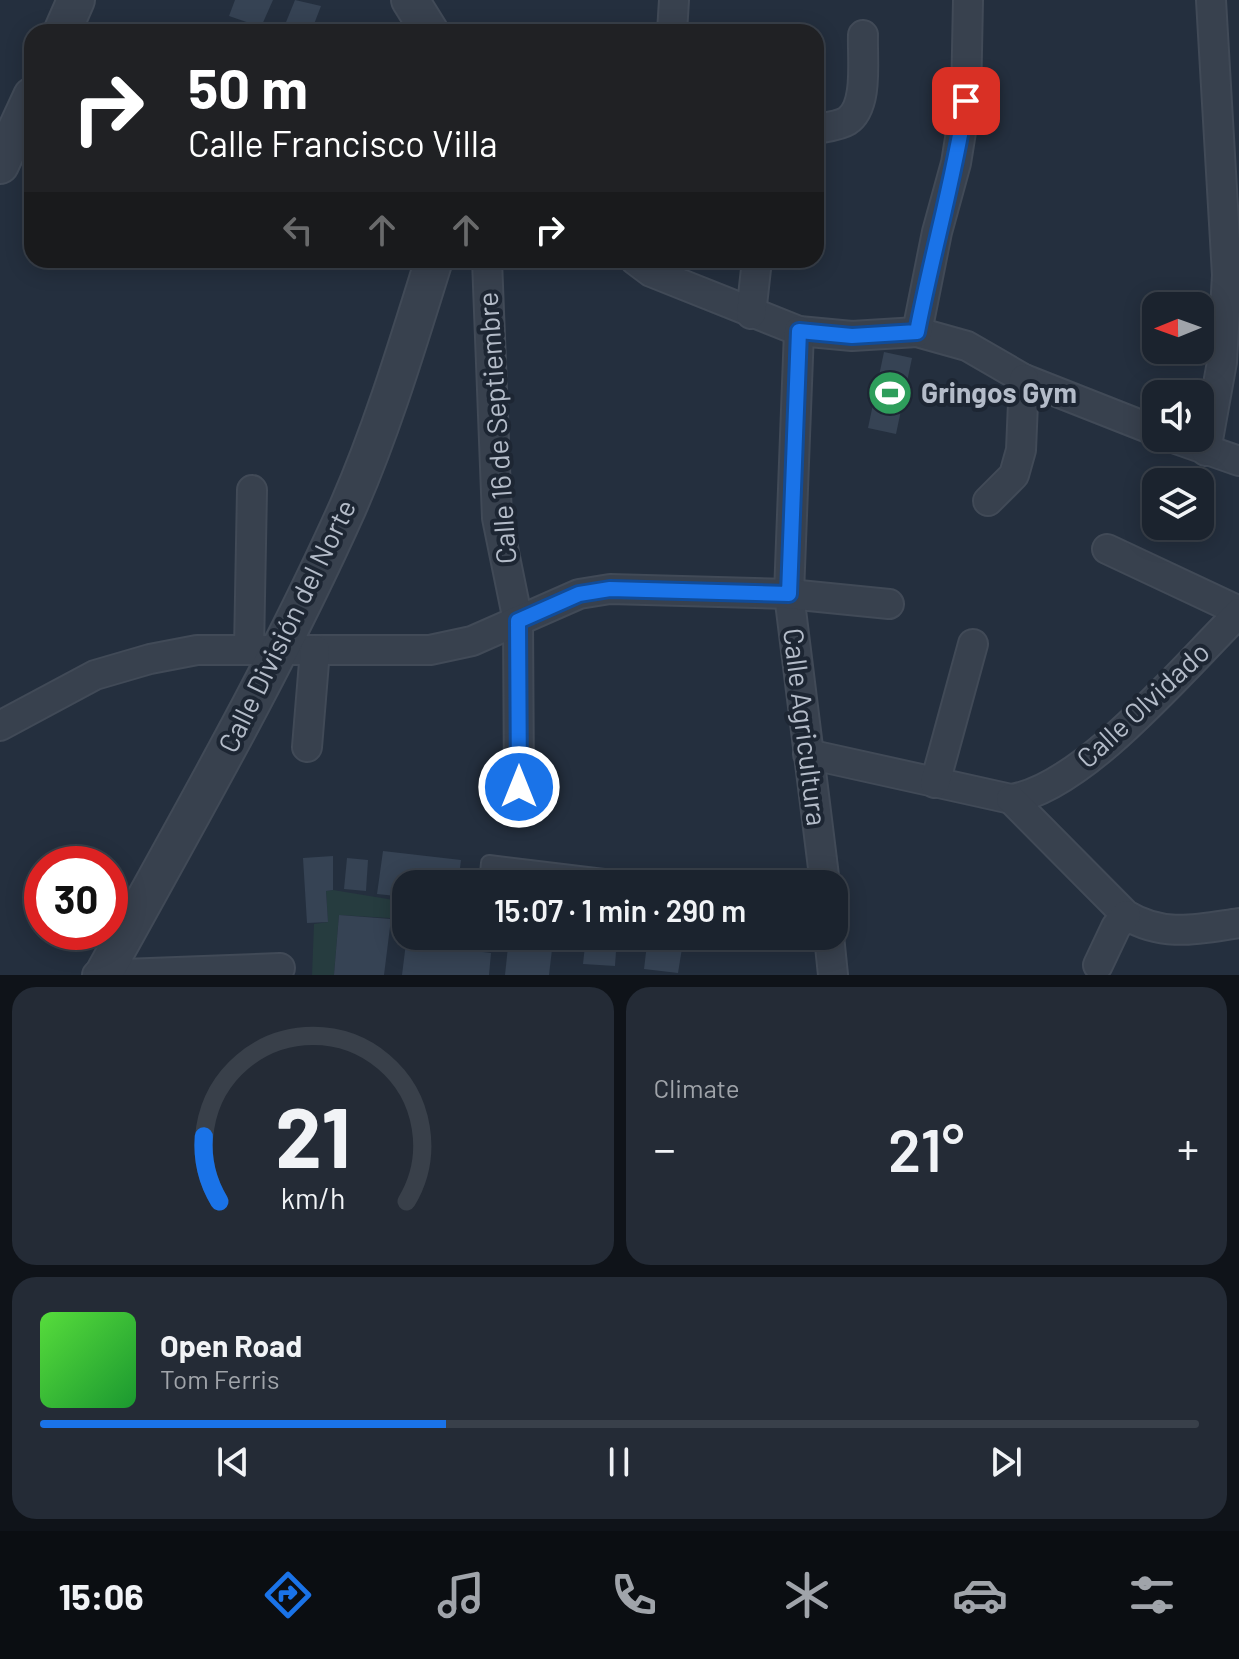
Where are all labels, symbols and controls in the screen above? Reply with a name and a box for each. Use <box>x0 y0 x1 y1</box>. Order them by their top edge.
text: 50 m <box>188 53 308 120</box>
icon: right <box>56 56 160 160</box>
pin <box>932 67 1000 135</box>
icon: arrive <box>944 79 988 123</box>
text: Calle Francisco Villa <box>188 121 498 164</box>
icon: left <box>276 208 320 252</box>
icon: ahead <box>360 208 404 252</box>
icon: ahead <box>444 208 488 252</box>
icon: right <box>528 208 572 252</box>
street label: Calle 16 de Septiembre <box>470 291 522 565</box>
north arrow <box>1142 292 1214 364</box>
map controls <box>1142 292 1214 540</box>
sports icon: Gringos Gym <box>866 369 914 417</box>
place label: Gringos Gym <box>921 375 1077 409</box>
button: sound <box>1142 380 1214 452</box>
button: layers <box>1142 468 1214 540</box>
street label: Calle División del Norte <box>210 493 362 758</box>
street label: Calle Agricultura <box>777 626 835 828</box>
street label: Calle Olvidado <box>1069 634 1216 774</box>
position arrow <box>477 745 561 829</box>
speed limit sign: 30 <box>24 846 128 950</box>
text: 15:07 · 1 min · 290 m <box>494 892 746 928</box>
text: Climate <box>654 1072 740 1103</box>
text: 21 <box>275 1085 351 1185</box>
text: 21° <box>888 1112 964 1184</box>
text: − <box>654 1121 676 1174</box>
text: + <box>1177 1121 1199 1174</box>
text: km/h <box>280 1180 345 1215</box>
text: Open Road <box>160 1327 302 1363</box>
text: Tom Ferris <box>160 1363 280 1394</box>
icon: previous <box>211 1440 255 1484</box>
icon: pause <box>597 1440 641 1484</box>
icon: next <box>984 1440 1028 1484</box>
icon: directions <box>260 1567 316 1623</box>
icon: music <box>433 1567 489 1623</box>
icon: phone <box>606 1567 662 1623</box>
icon: climate <box>779 1567 835 1623</box>
icon: car <box>952 1567 1008 1623</box>
icon: filters <box>1124 1567 1180 1623</box>
text: 15:06 <box>58 1574 144 1617</box>

